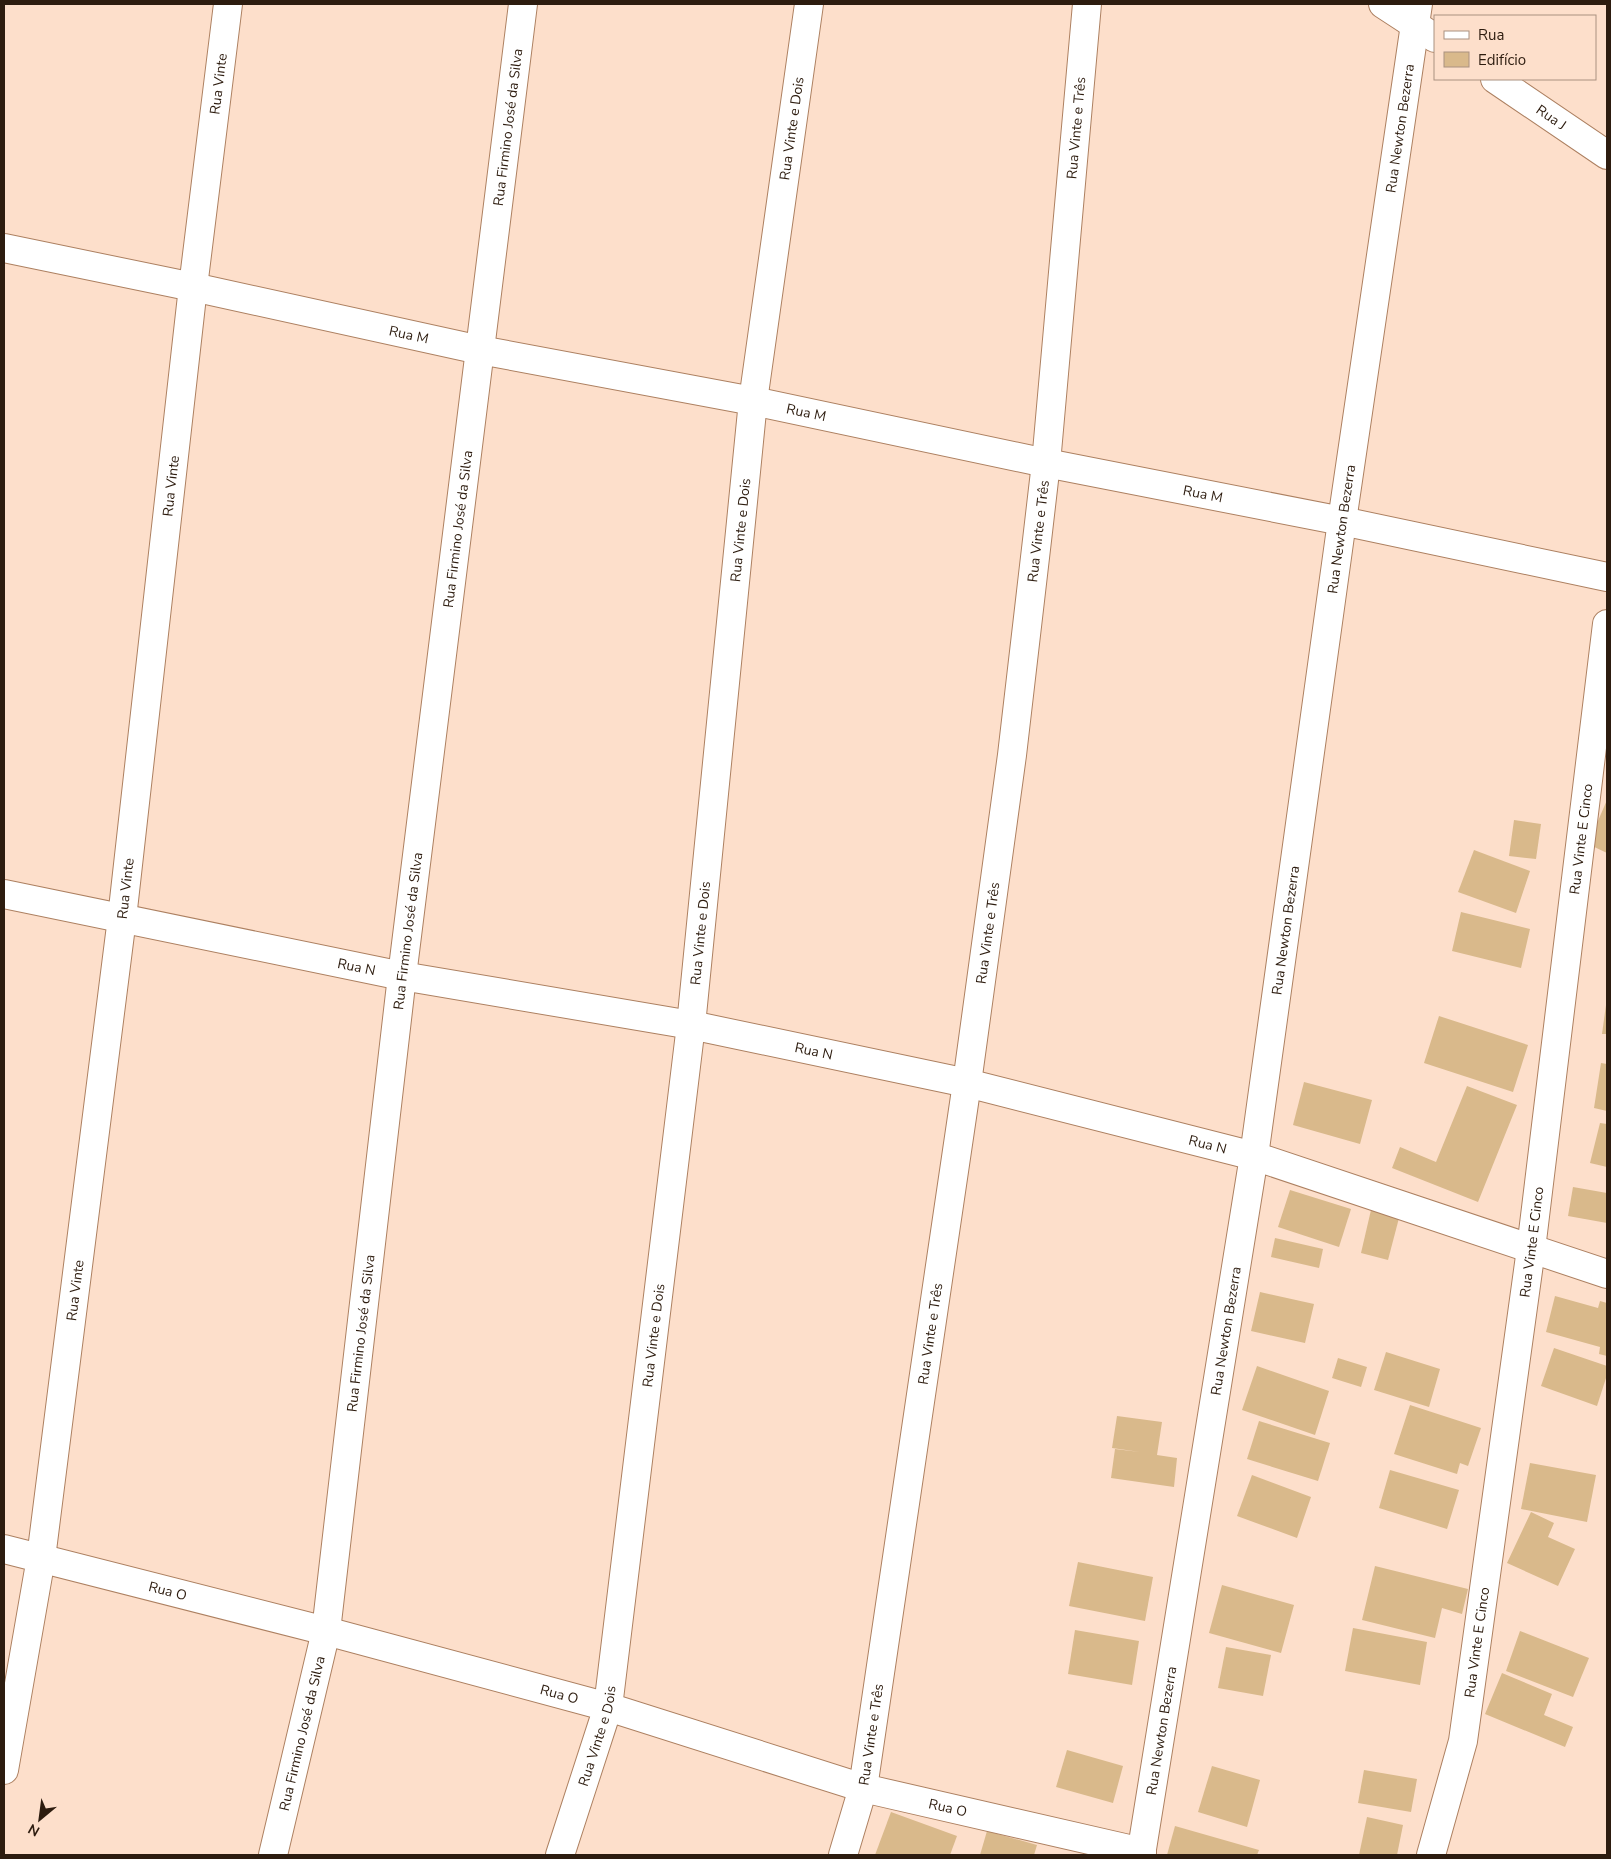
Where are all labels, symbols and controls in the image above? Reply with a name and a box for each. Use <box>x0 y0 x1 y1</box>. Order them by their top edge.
legend <box>1434 15 1596 80</box>
text: Rua <box>1478 25 1504 45</box>
street label: Rua Firmino José da Silva <box>489 47 527 207</box>
text: Edifício <box>1478 50 1526 70</box>
street label: Rua Vinte <box>205 52 232 116</box>
street label: Rua Newton Bezerra <box>1381 63 1419 194</box>
street label: Rua Vinte e Dois <box>775 75 809 181</box>
street label: Rua Vinte e Três <box>1062 76 1090 180</box>
street label: Rua J <box>1532 101 1570 135</box>
street label: Rua M <box>387 321 430 348</box>
street label: Rua M <box>785 399 828 426</box>
street label: Rua Firmino José da Silva <box>439 449 477 609</box>
street label: Rua Vinte <box>158 455 184 518</box>
street label: Rua Newton Bezerra <box>1323 463 1360 595</box>
street label: Rua Vinte e Dois <box>726 477 755 583</box>
street label: Rua Vinte e Três <box>1023 479 1054 583</box>
street label: Rua M <box>1181 481 1224 507</box>
street label: Rua Vinte E Cinco <box>1565 782 1598 896</box>
street label: Rua Firmino José da Silva <box>389 851 427 1011</box>
street label: Rua Vinte <box>113 857 139 920</box>
street label: Rua Newton Bezerra <box>1267 865 1304 996</box>
street label: Rua Vinte e Dois <box>686 880 715 986</box>
street label: Rua Vinte e Três <box>972 881 1004 985</box>
street label: Rua N <box>336 954 377 980</box>
street label: Rua N <box>793 1038 835 1065</box>
street label: Rua N <box>1187 1131 1229 1159</box>
street label: Rua Vinte E Cinco <box>1515 1185 1549 1299</box>
street label: Rua Firmino José da Silva <box>342 1253 380 1413</box>
street label: Rua Vinte <box>62 1259 89 1322</box>
street label: Rua Newton Bezerra <box>1206 1265 1246 1397</box>
street label: Rua Vinte e Dois <box>638 1282 669 1388</box>
street label: Rua Vinte e Três <box>914 1282 947 1386</box>
street label: Rua O <box>146 1577 189 1605</box>
street label: Rua Vinte E Cinco <box>1460 1586 1494 1699</box>
street label: Rua Firmino José da Silva <box>275 1654 330 1813</box>
street label: Rua Newton Bezerra <box>1142 1665 1181 1796</box>
street label: Rua O <box>538 1680 581 1709</box>
street label: Rua Vinte e Três <box>855 1682 888 1787</box>
street label: Rua Vinte e Dois <box>574 1684 621 1789</box>
north arrow <box>15 1794 65 1844</box>
street label: Rua O <box>927 1794 969 1822</box>
text: N <box>25 1819 43 1841</box>

